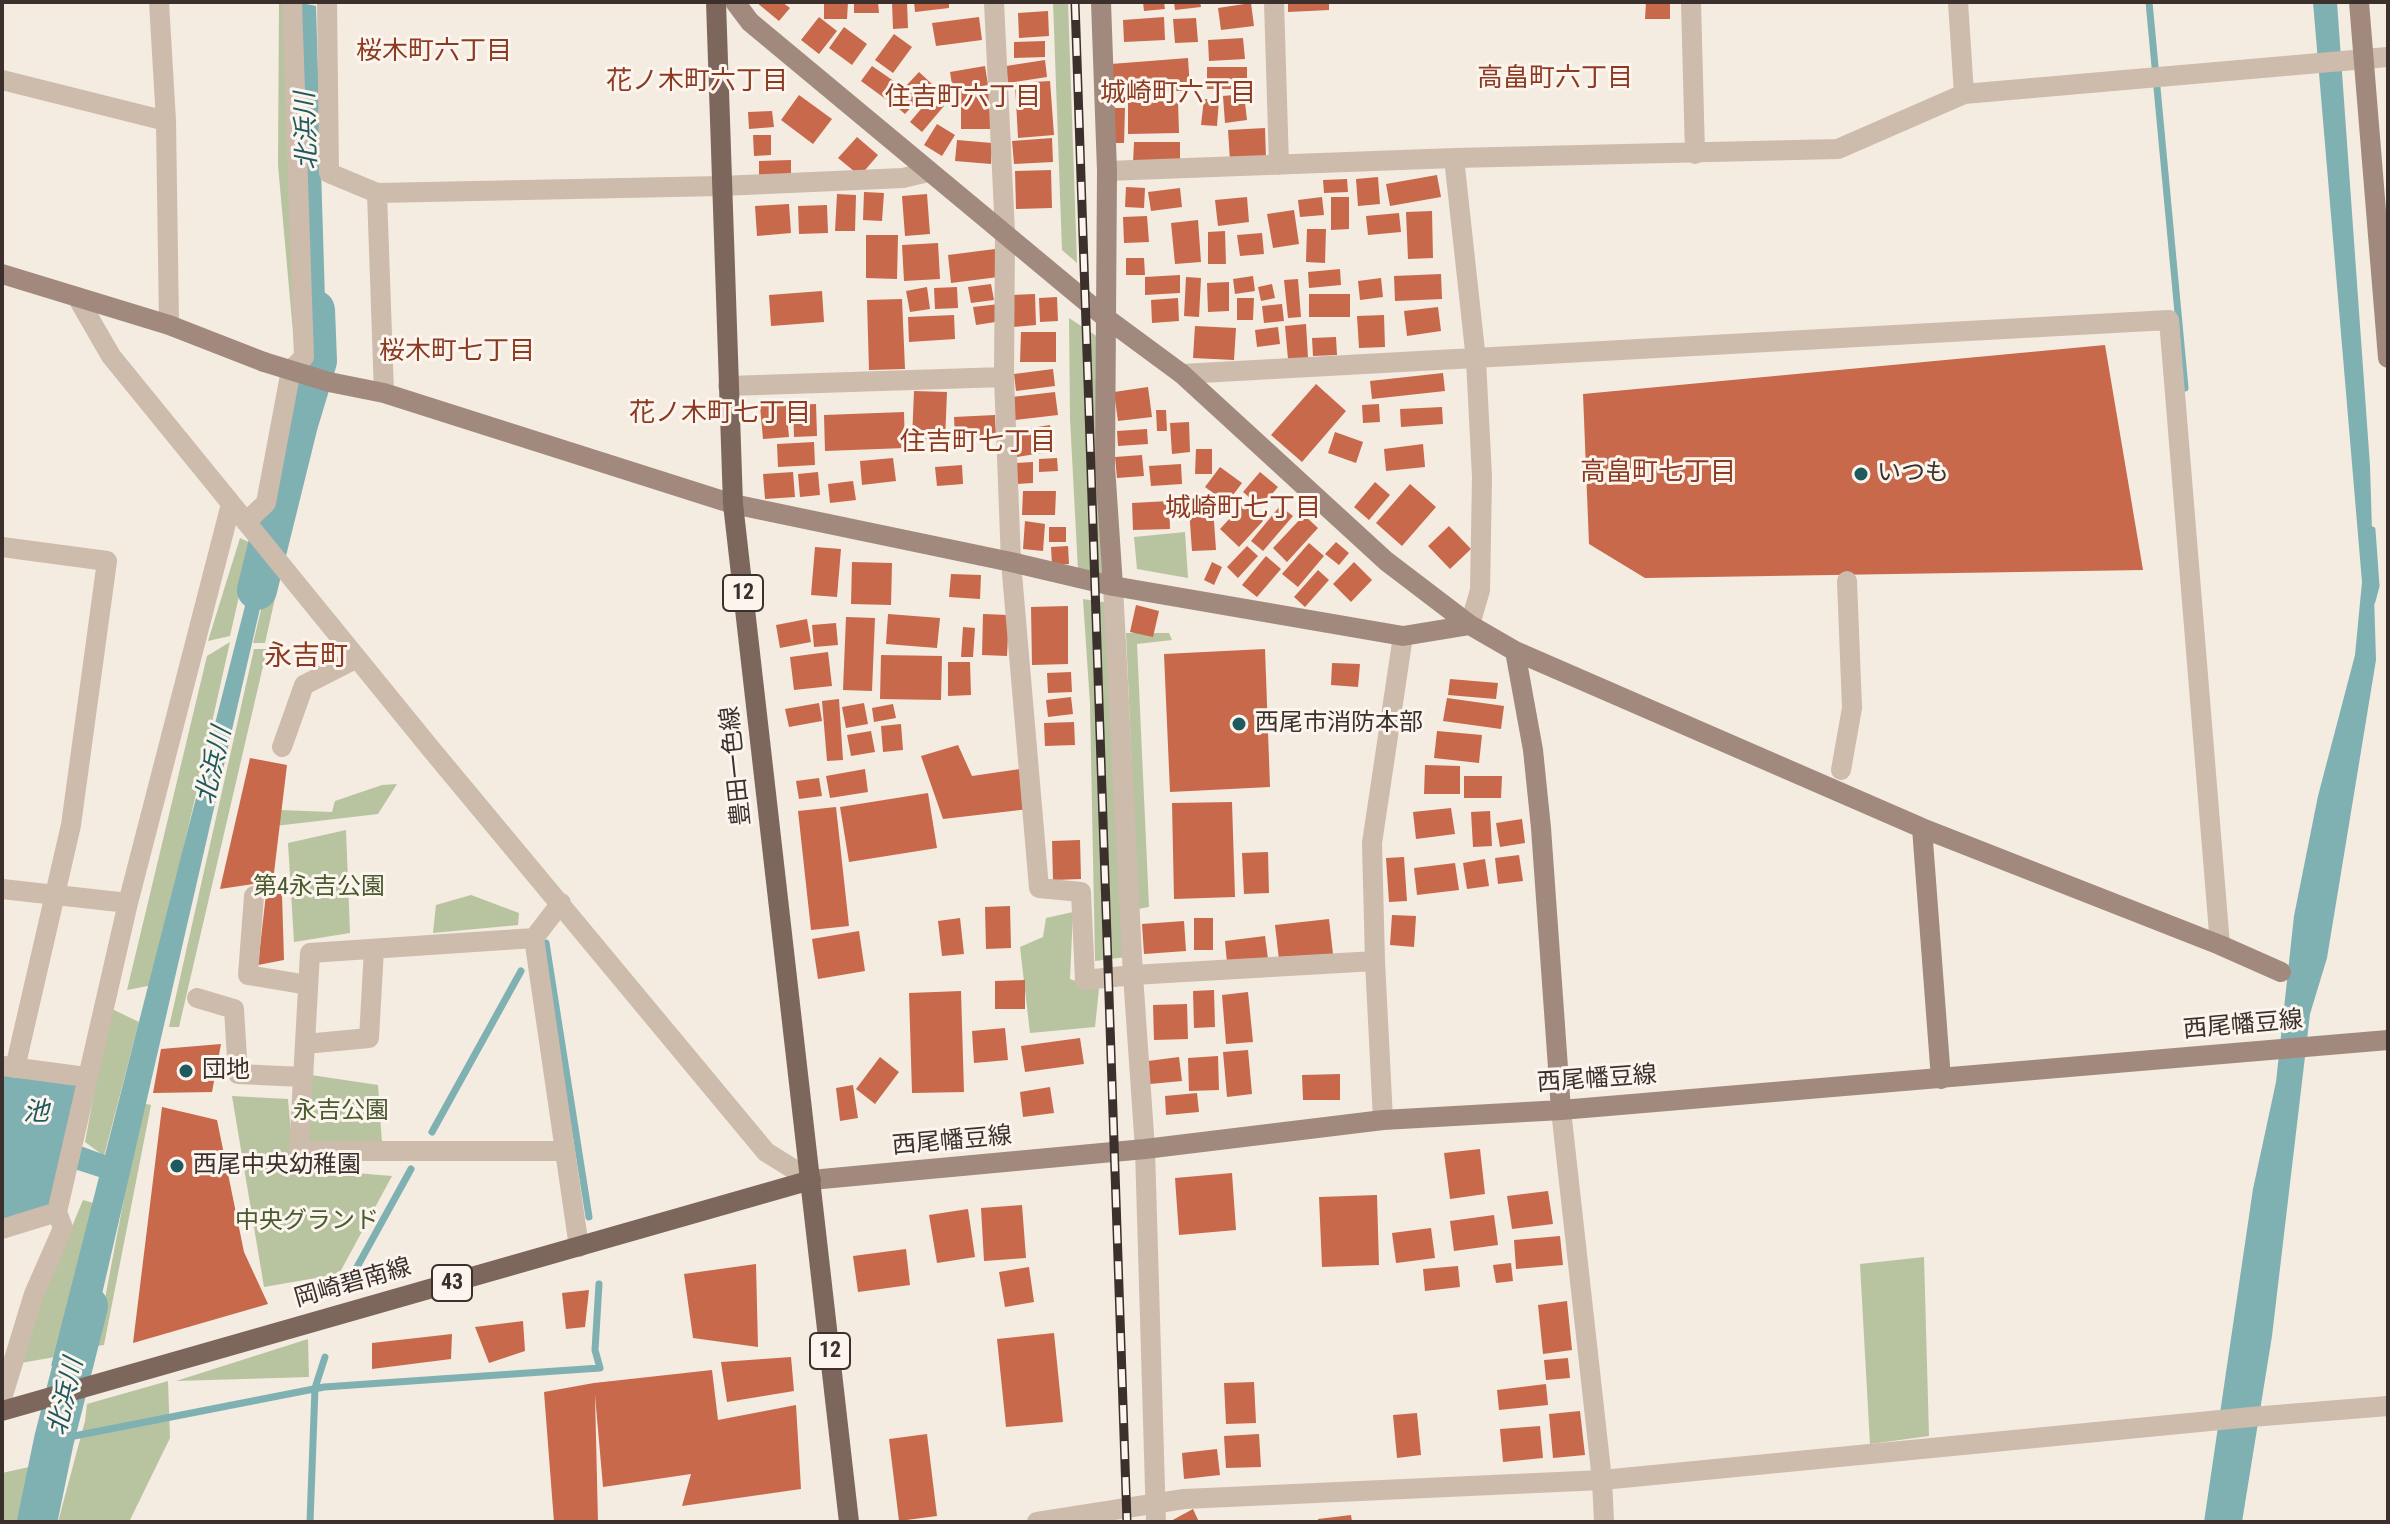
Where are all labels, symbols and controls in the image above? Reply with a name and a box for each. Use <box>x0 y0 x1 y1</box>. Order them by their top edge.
district label: 桜木町六丁目 <box>356 36 512 68</box>
district label: 高畠町六丁目 <box>1477 63 1633 95</box>
district label: 花ノ木町六丁目 <box>606 66 788 98</box>
district label: 城崎町六丁目 <box>1100 78 1256 110</box>
district label: 住吉町六丁目 <box>885 82 1041 114</box>
water label: 北浜川 <box>291 91 325 171</box>
district label: 桜木町七丁目 <box>379 336 535 368</box>
district label: 花ノ木町七丁目 <box>629 398 811 430</box>
district label: 住吉町七丁目 <box>900 427 1056 459</box>
district label: 高畠町七丁目 <box>1580 457 1736 489</box>
place label: いつも <box>1877 460 1949 488</box>
marker: いつも <box>1852 465 1870 483</box>
district label: 城崎町七丁目 <box>1165 493 1321 525</box>
road number: 12 <box>723 575 763 611</box>
district label: 永吉町 <box>264 641 348 675</box>
street label: 豊田一色線 <box>716 705 758 827</box>
place label: 西尾市消防本部 <box>1255 710 1423 738</box>
marker: 西尾市消防本部 <box>1230 715 1248 733</box>
water label: 北浜川 <box>191 724 239 808</box>
park label: 第4永吉公園 <box>253 874 385 902</box>
street label: 西尾幡豆線 <box>2182 1006 2304 1046</box>
place label: 団地 <box>202 1057 250 1085</box>
street label: 西尾幡豆線 <box>1536 1061 1658 1099</box>
marker: 団地 <box>177 1062 195 1080</box>
water label: 池 <box>23 1097 49 1129</box>
park label: 永吉公園 <box>293 1098 389 1126</box>
street label: 西尾幡豆線 <box>891 1122 1013 1162</box>
place label: 西尾中央幼稚園 <box>193 1152 361 1180</box>
marker: 西尾中央幼稚園 <box>168 1157 186 1175</box>
park label: 中央グランド <box>235 1208 379 1236</box>
street label: 岡崎碧南線 <box>291 1254 415 1314</box>
road number: 43 <box>432 1265 472 1301</box>
road number: 12 <box>810 1333 850 1369</box>
water label: 北浜川 <box>43 1355 91 1439</box>

